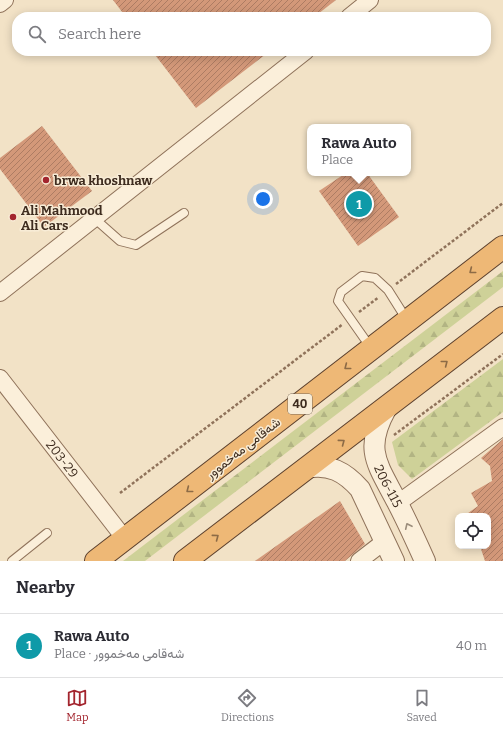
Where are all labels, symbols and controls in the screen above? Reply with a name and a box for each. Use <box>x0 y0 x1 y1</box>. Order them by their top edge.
search box <box>12 12 491 56</box>
icon: search <box>26 23 48 45</box>
text: Search here <box>58 25 141 43</box>
popup <box>307 124 411 176</box>
text: Rawa Auto <box>321 134 397 152</box>
text: Place <box>321 152 353 167</box>
place label: brwa khoshnaw <box>54 173 152 188</box>
marker: brwa khoshnaw <box>41 175 51 185</box>
your location <box>253 189 273 209</box>
pin: 1 <box>346 189 372 219</box>
place label: Ali Mahmood Ali Cars <box>21 203 103 233</box>
marker: Ali Mahmood Ali Cars <box>8 212 18 222</box>
one-way arrow <box>470 266 477 273</box>
one-way arrow <box>441 361 448 368</box>
one-way arrow <box>345 363 352 370</box>
road number: 40 <box>288 394 312 414</box>
street label: شەقامی مەخموور <box>202 414 284 483</box>
street label: 203-29 <box>43 437 82 480</box>
one-way arrow <box>337 440 344 447</box>
street label: 206-115 <box>371 462 406 510</box>
one-way arrow <box>186 485 193 492</box>
map controls <box>455 513 491 549</box>
button: locate <box>455 513 491 549</box>
one-way arrow <box>405 522 413 530</box>
one-way arrow <box>211 535 218 542</box>
text: Nearby <box>16 577 75 598</box>
text: Rawa Auto <box>54 627 129 645</box>
text: 1 <box>26 638 32 653</box>
text: 40 m <box>456 638 487 653</box>
text: Place · شەقامی مەخموور <box>54 646 184 661</box>
tab: Map <box>66 687 88 724</box>
tab: Directions <box>221 687 274 724</box>
tab: Saved <box>406 687 437 724</box>

